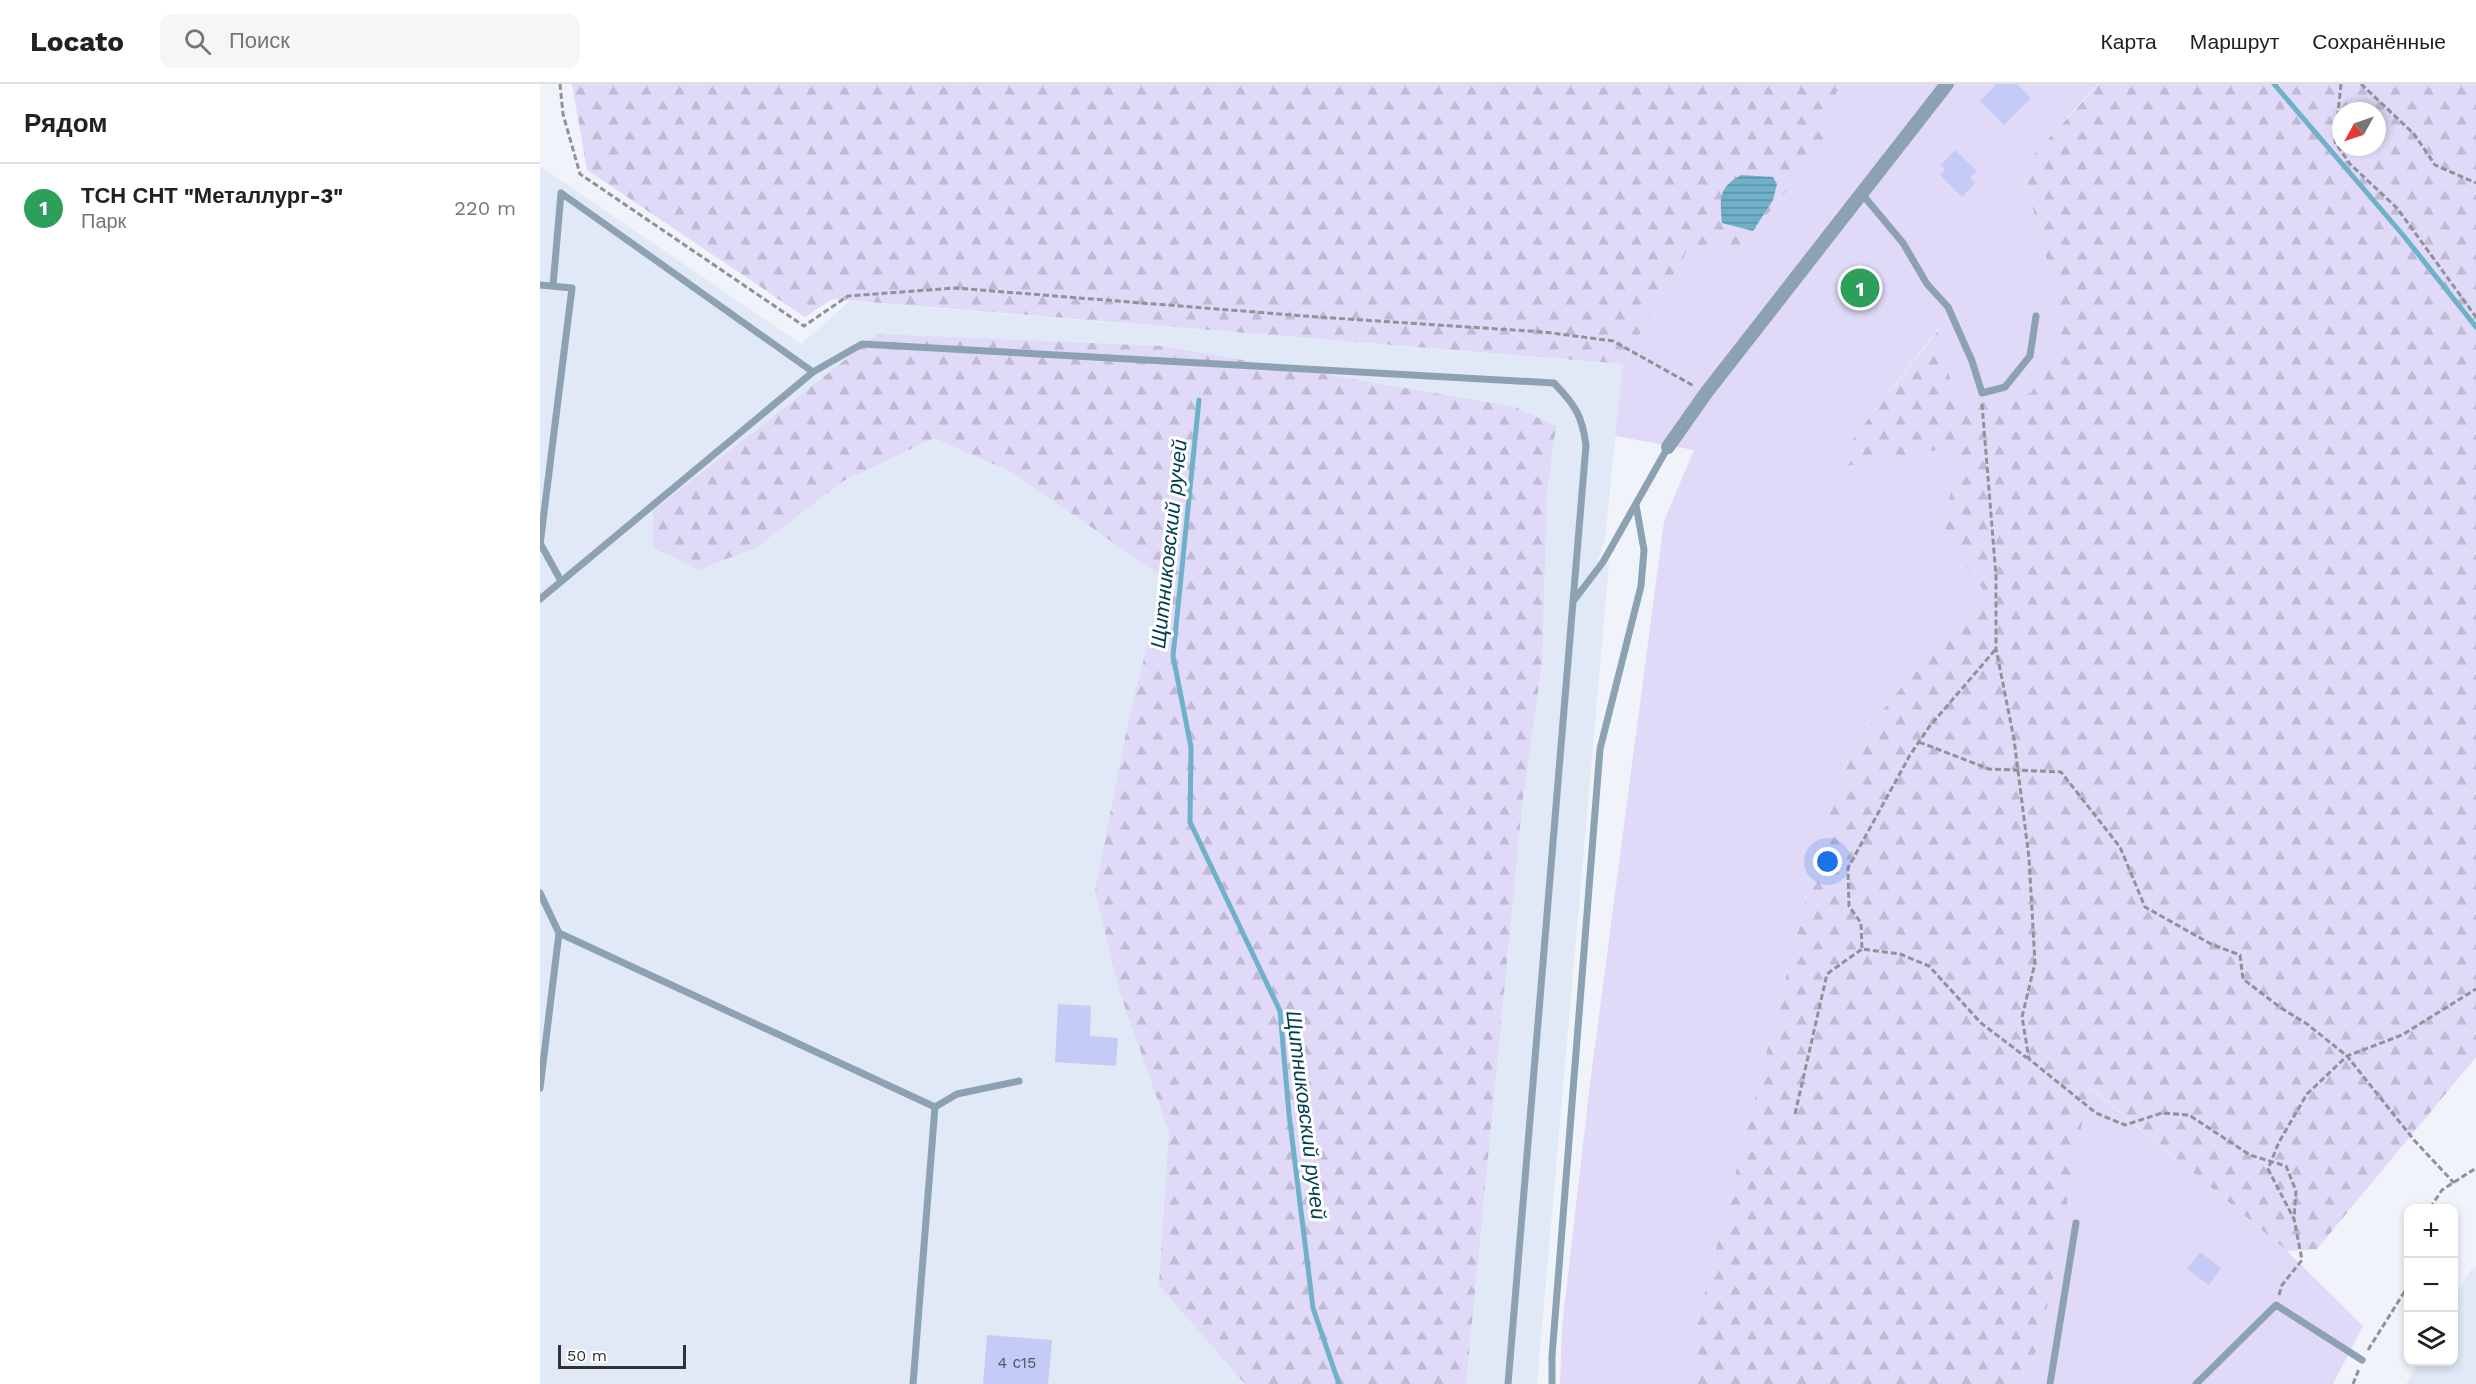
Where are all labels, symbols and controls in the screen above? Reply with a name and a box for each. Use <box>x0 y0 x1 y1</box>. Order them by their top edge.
search box <box>160 14 580 68</box>
text: Locato <box>30 25 124 58</box>
icon: search <box>181 25 214 58</box>
text: Поиск <box>229 28 290 53</box>
text: Карта <box>2101 29 2157 54</box>
text: Маршрут <box>2190 29 2279 54</box>
text: Сохранённые <box>2312 29 2446 54</box>
north arrow <box>2332 102 2386 156</box>
text: Рядом <box>24 108 107 138</box>
text: ТСН СНТ "Металлург-3" <box>81 183 343 208</box>
text: 1 <box>39 196 48 220</box>
text: 220 m <box>454 196 516 220</box>
text: Парк <box>81 209 126 233</box>
pin: 1 <box>1840 266 1880 310</box>
water label: Щитниковский ручей <box>1145 438 1192 650</box>
your location <box>1813 847 1842 876</box>
water label: Щитниковский ручей <box>1281 1009 1332 1221</box>
map controls <box>2404 1204 2458 1366</box>
button: + <box>2404 1204 2458 1258</box>
button: − <box>2404 1258 2458 1312</box>
button: layers <box>2404 1312 2458 1366</box>
scale bar <box>558 1342 686 1370</box>
text: 50 m <box>567 1346 607 1365</box>
house number: 4 с15 <box>998 1353 1036 1372</box>

